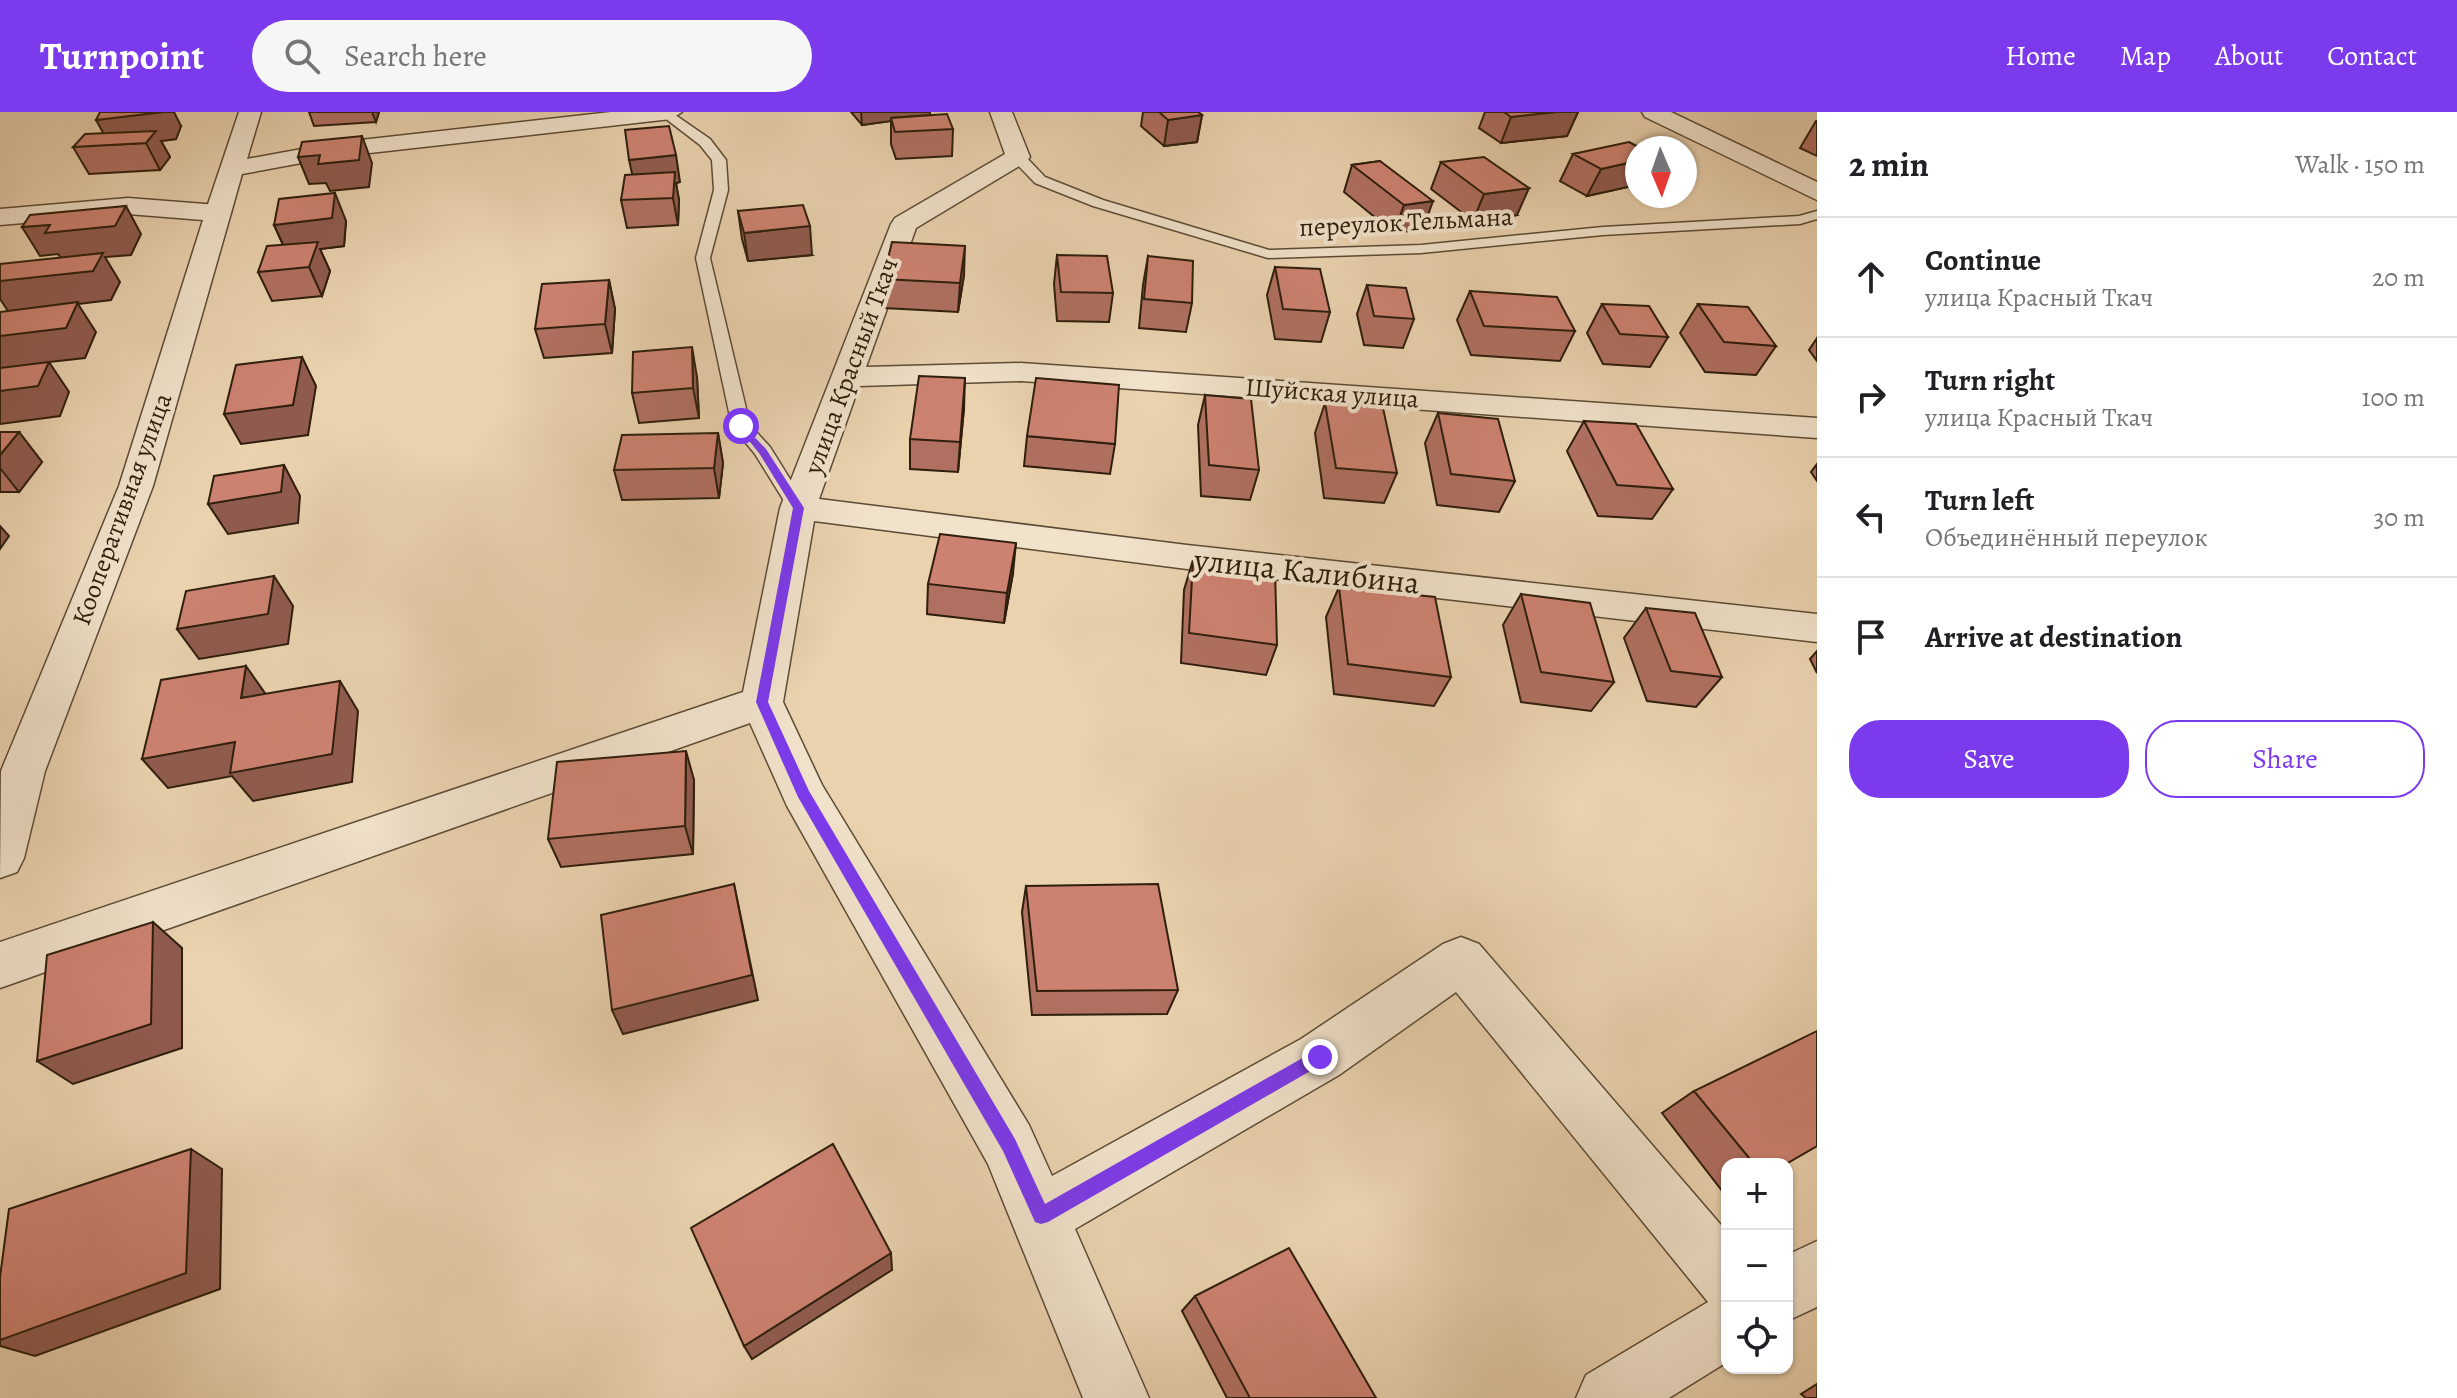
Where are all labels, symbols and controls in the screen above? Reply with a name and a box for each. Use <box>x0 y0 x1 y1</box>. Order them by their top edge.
search box <box>252 20 812 92</box>
text: Turnpoint <box>40 30 204 82</box>
icon: search <box>280 34 324 78</box>
text: Search here <box>344 36 487 76</box>
text: Home <box>2005 37 2076 75</box>
text: Map <box>2120 37 2171 75</box>
text: About <box>2215 37 2283 75</box>
text: Contact <box>2327 37 2417 75</box>
north arrow <box>1625 136 1697 208</box>
text: 2 min <box>1849 141 1929 188</box>
text: Walk · 150 m <box>2295 147 2425 182</box>
street label: переулок Тельмана <box>1298 199 1514 245</box>
text: Continue <box>1925 240 2041 280</box>
street label: улица Красный Ткач <box>795 253 906 480</box>
icon: ahead <box>1849 255 1893 299</box>
text: 20 m <box>2372 260 2425 295</box>
text: улица Красный Ткач <box>1925 280 2153 315</box>
text: Turn right <box>1925 360 2055 400</box>
street label: Шуйская улица <box>1244 369 1420 417</box>
icon: right <box>1849 375 1893 419</box>
text: 100 m <box>2362 380 2425 415</box>
street label: Кооперативная улица <box>64 388 180 630</box>
text: улица Красный Ткач <box>1925 400 2153 435</box>
route start <box>723 408 759 444</box>
text: Turn left <box>1925 480 2034 520</box>
icon: left <box>1849 495 1893 539</box>
text: 30 m <box>2374 500 2425 535</box>
text: Объединённый переулок <box>1925 520 2208 555</box>
street label: улица Калибина <box>1191 537 1422 605</box>
icon: arrive <box>1849 615 1893 659</box>
text: Arrive at destination <box>1925 617 2182 657</box>
button: Save <box>1849 720 2129 798</box>
button: Share <box>2145 720 2425 798</box>
route end <box>1302 1039 1338 1075</box>
map controls <box>1721 1158 1793 1374</box>
button: + <box>1721 1158 1793 1230</box>
button: − <box>1721 1230 1793 1302</box>
button: locate <box>1721 1302 1793 1374</box>

